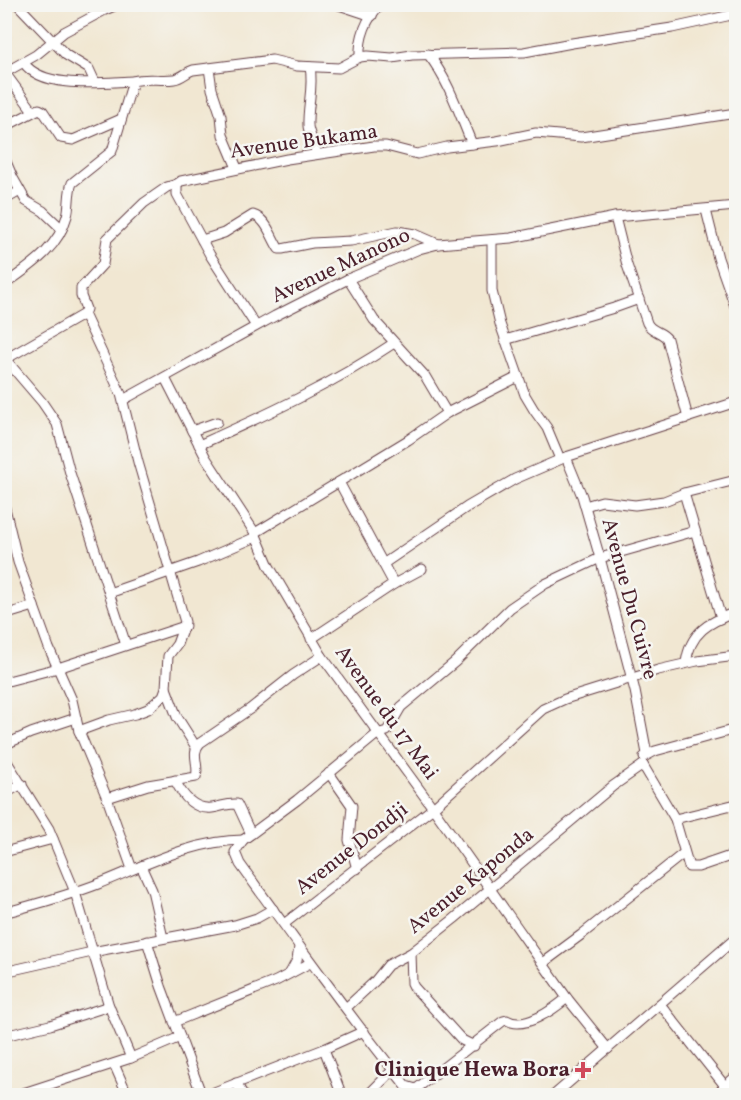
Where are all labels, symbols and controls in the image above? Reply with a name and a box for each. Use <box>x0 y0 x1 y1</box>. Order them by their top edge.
street label: Avenue Bukama <box>228 117 380 167</box>
street label: Avenue Manono <box>267 221 415 311</box>
street label: Avenue Du Cuivre <box>594 515 664 683</box>
street label: Avenue du 17 Mai <box>327 640 445 786</box>
street label: Avenue Dondji <box>289 796 415 902</box>
street label: Avenue Kaponda <box>401 821 541 941</box>
place label: Clinique Hewa Bora <box>374 1056 570 1085</box>
marker: Clinique Hewa Bora <box>574 1061 592 1079</box>

